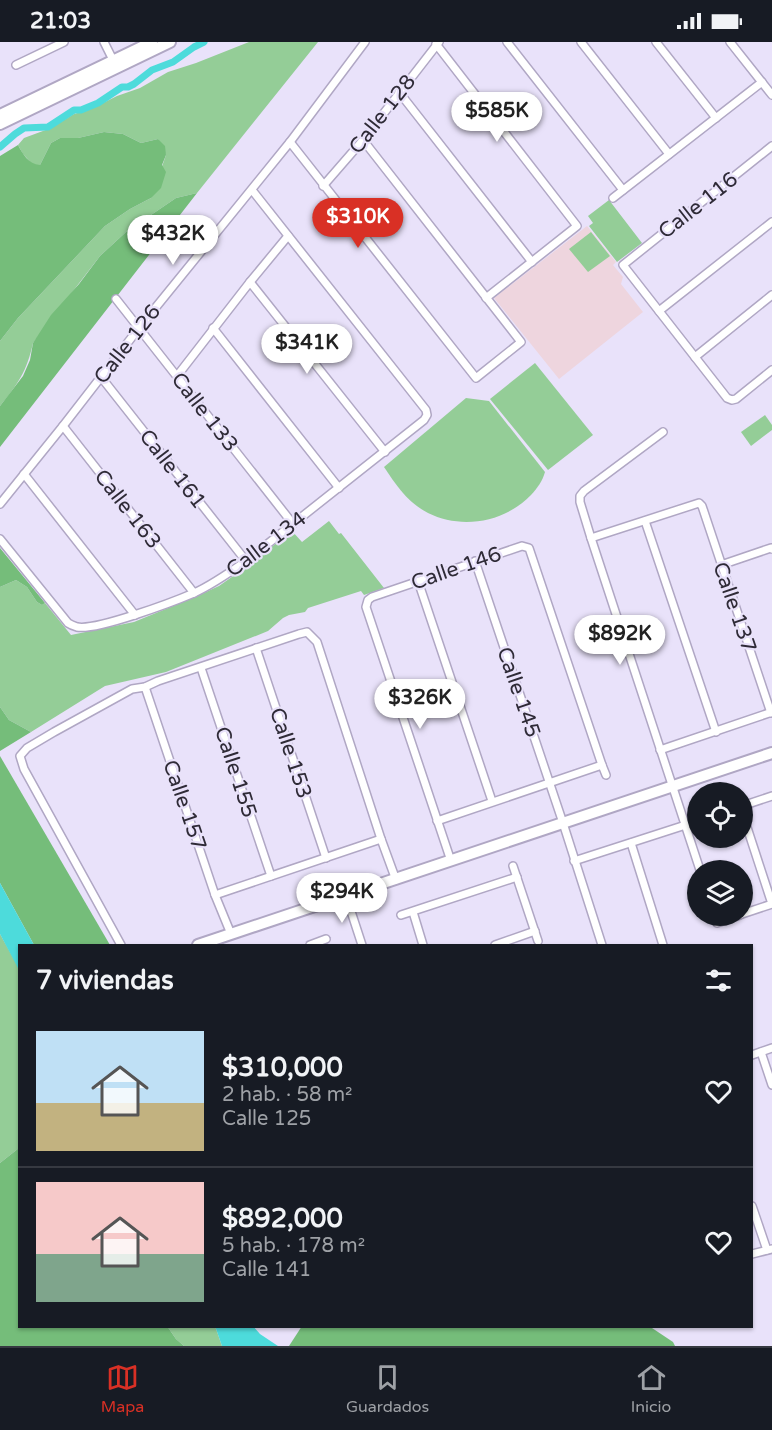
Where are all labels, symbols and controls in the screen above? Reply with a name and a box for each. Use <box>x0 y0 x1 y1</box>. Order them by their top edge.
text: 21:03 <box>30 8 91 34</box>
street label: Calle 128 <box>344 70 421 159</box>
pin: $585K <box>455 92 539 143</box>
text: $585K <box>465 99 529 123</box>
street label: Calle 116 <box>654 167 743 244</box>
pin: $310K <box>316 198 400 249</box>
text: $310K <box>326 205 390 229</box>
pin: $432K <box>131 215 215 266</box>
text: $432K <box>141 222 205 246</box>
street label: Calle 126 <box>89 300 166 389</box>
pin: $341K <box>265 324 349 375</box>
text: $341K <box>275 331 339 355</box>
street label: Calle 133 <box>166 368 243 457</box>
street label: Calle 161 <box>134 425 211 514</box>
street label: Calle 163 <box>89 465 166 554</box>
street label: Calle 134 <box>221 506 311 583</box>
street label: Calle 146 <box>408 541 505 596</box>
street label: Calle 137 <box>707 559 762 656</box>
pin: $892K <box>578 615 662 666</box>
text: $892K <box>588 622 652 646</box>
street label: Calle 145 <box>491 644 546 741</box>
pin: $326K <box>378 679 462 730</box>
text: $326K <box>388 686 452 710</box>
street label: Calle 153 <box>264 705 317 802</box>
street label: Calle 155 <box>209 724 262 821</box>
street label: Calle 157 <box>157 757 212 854</box>
map controls <box>687 782 753 926</box>
button: locate <box>687 782 753 848</box>
button: layers <box>687 860 753 926</box>
pin: $294K <box>300 873 384 924</box>
text: $294K <box>310 880 374 904</box>
icon: filters <box>702 964 735 997</box>
text: 7 viviendas <box>36 965 174 996</box>
text: $310,000 <box>222 1052 343 1083</box>
icon: home <box>84 1055 156 1127</box>
icon: heart <box>702 1075 735 1108</box>
text: 2 hab. · 58 m² <box>222 1083 352 1107</box>
text: Calle 125 <box>222 1107 311 1131</box>
text: $892,000 <box>222 1203 343 1234</box>
icon: home <box>84 1206 156 1278</box>
icon: heart <box>702 1226 735 1259</box>
text: 5 hab. · 178 m² <box>222 1234 365 1258</box>
text: Calle 141 <box>222 1258 311 1282</box>
tab: Mapa <box>101 1361 144 1417</box>
tab: Guardados <box>346 1361 429 1417</box>
tab: Inicio <box>631 1361 671 1417</box>

